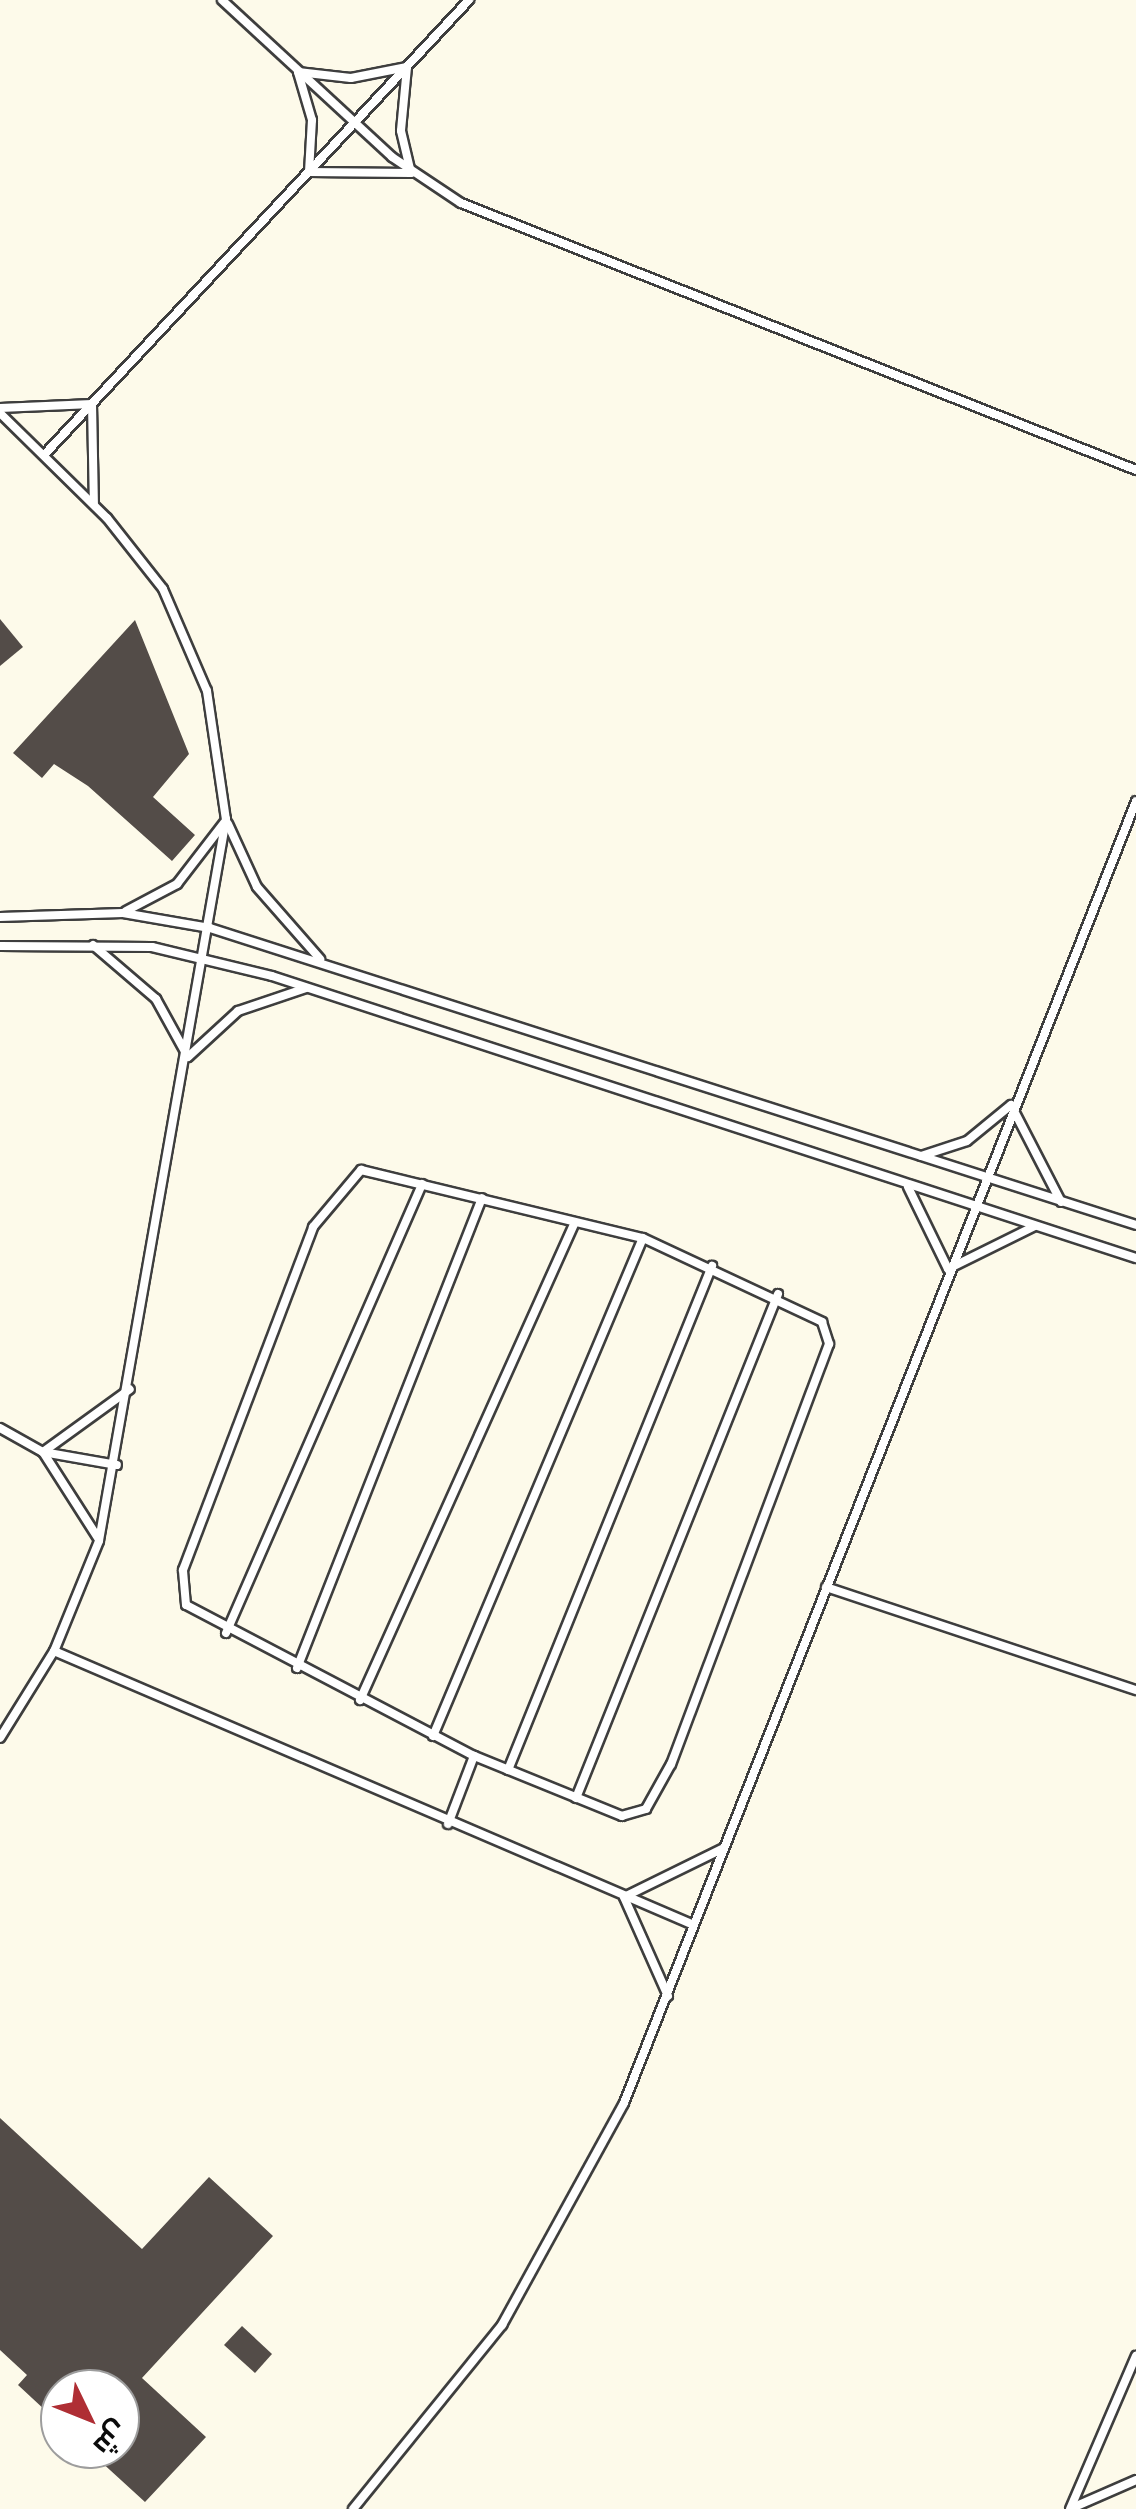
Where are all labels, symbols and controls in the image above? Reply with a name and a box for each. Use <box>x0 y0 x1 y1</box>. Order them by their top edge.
north arrow <box>40 2369 140 2469</box>
text: ش <box>87 2415 134 2462</box>

